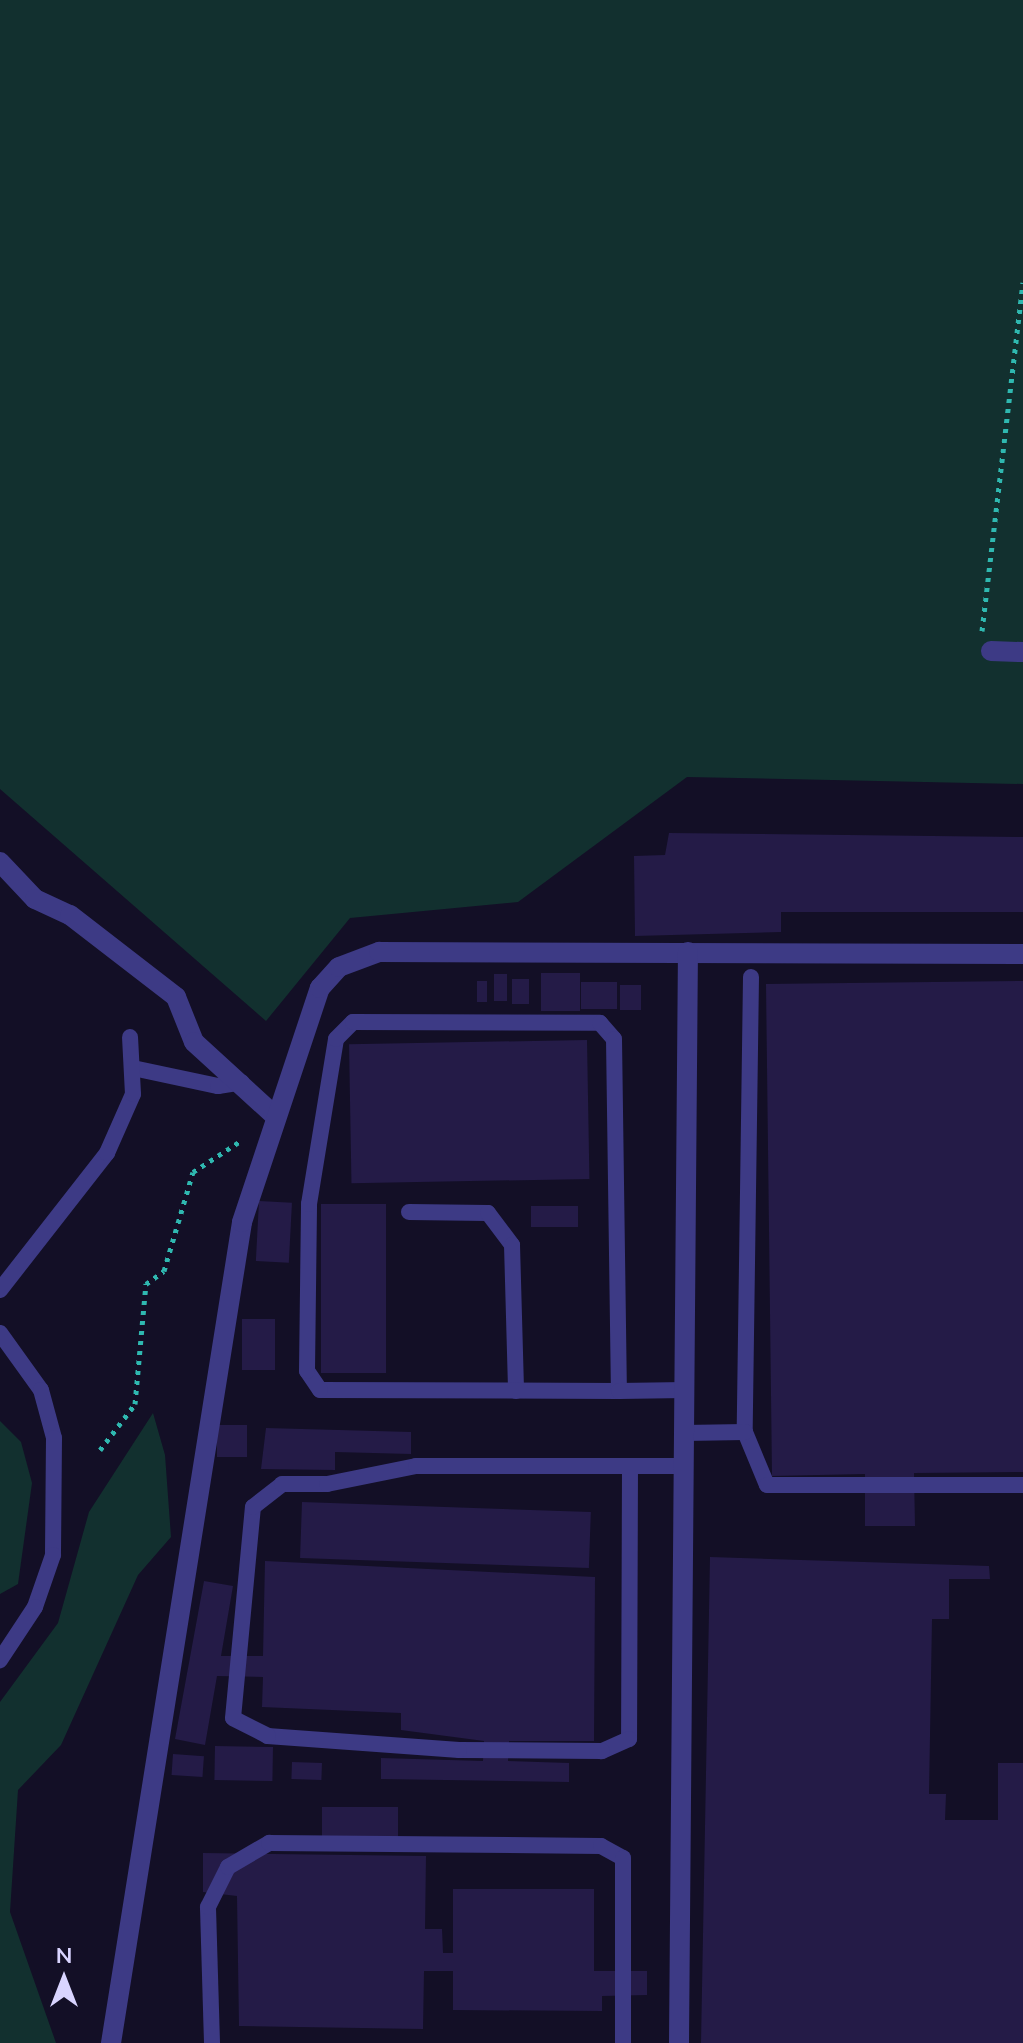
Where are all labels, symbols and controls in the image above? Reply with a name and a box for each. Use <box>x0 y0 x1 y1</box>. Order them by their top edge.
north arrow <box>24 1939 104 2019</box>
text: N <box>56 1941 72 1969</box>

